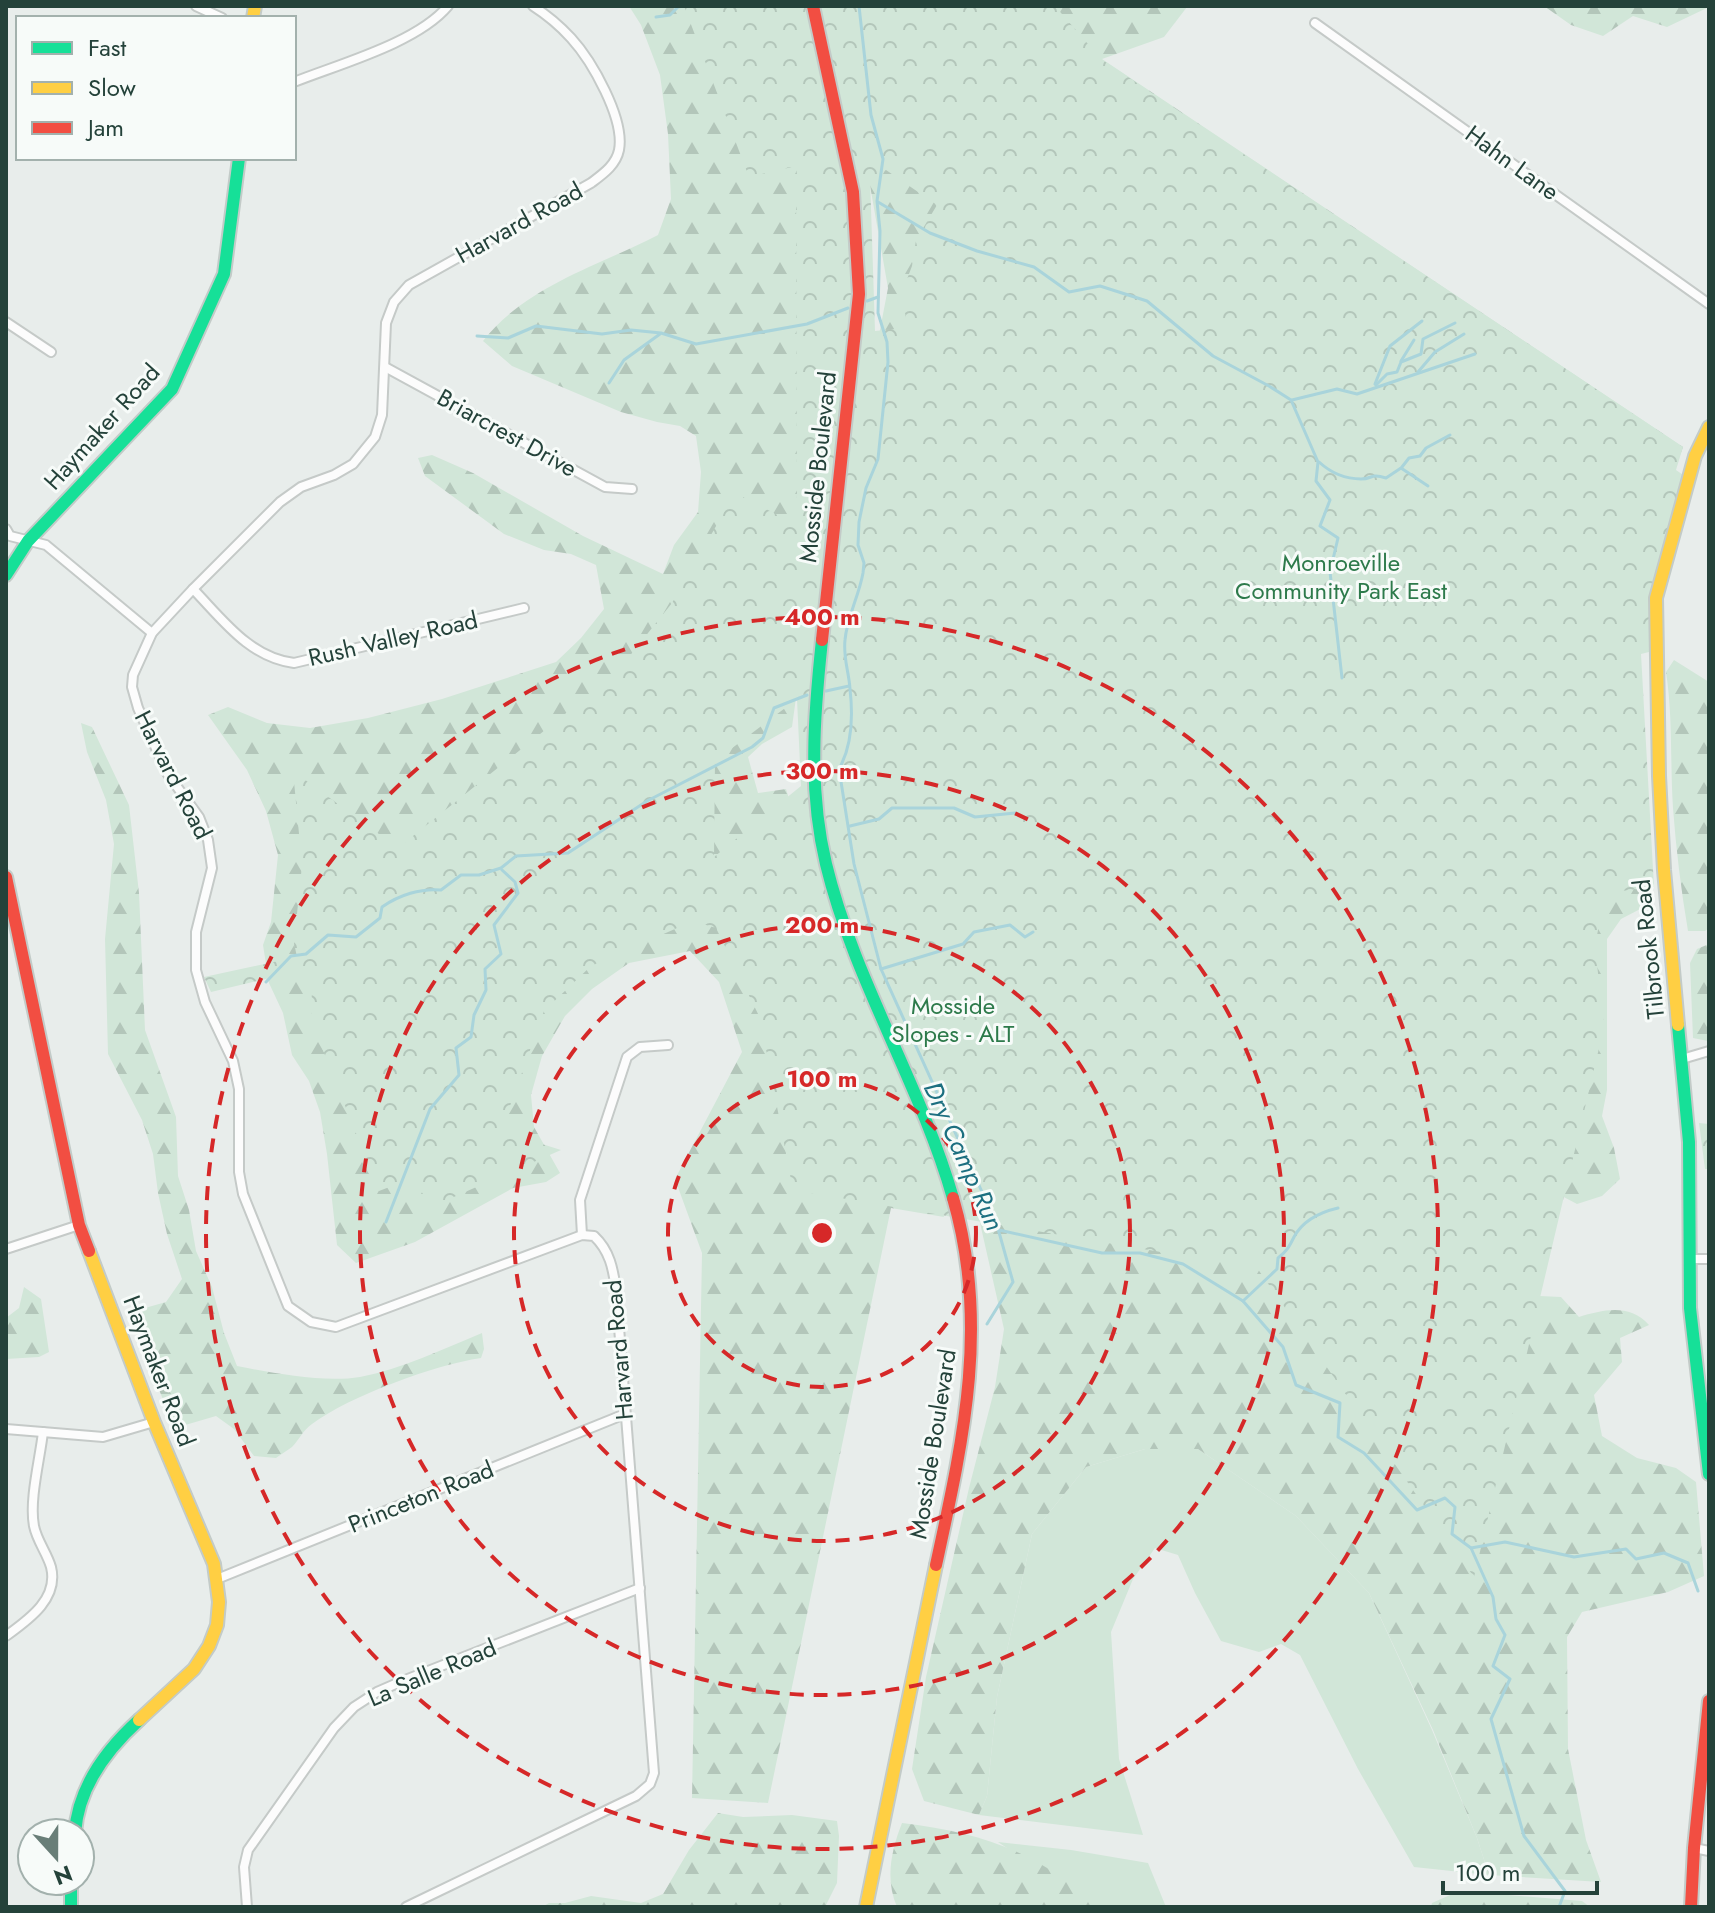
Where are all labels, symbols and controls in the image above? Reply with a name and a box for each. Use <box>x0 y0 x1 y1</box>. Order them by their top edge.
legend <box>16 16 296 160</box>
text: Fast <box>88 30 126 65</box>
text: Slow <box>88 70 136 105</box>
text: Jam <box>85 110 124 145</box>
street label: Hahn Lane <box>1458 117 1566 209</box>
street label: Harvard Road <box>449 173 589 272</box>
street label: Haymaker Road <box>35 356 168 498</box>
street label: Mosside Boulevard <box>790 370 845 564</box>
street label: Briarcrest Drive <box>431 380 583 485</box>
park label: Monroeville Community Park East <box>1235 545 1447 608</box>
text: 400 m <box>784 599 860 634</box>
street label: Rush Valley Road <box>305 602 481 675</box>
street label: Harvard Road <box>126 704 221 845</box>
text: 300 m <box>785 753 859 788</box>
street label: Tilbrook Road <box>1624 877 1673 1021</box>
text: 200 m <box>785 907 859 942</box>
park label: Mosside Slopes - ALT <box>891 988 1015 1051</box>
text: 100 m <box>787 1061 857 1096</box>
water label: Dry Camp Run <box>914 1075 1014 1237</box>
centre of rings <box>808 1219 836 1247</box>
street label: Harvard Road <box>595 1278 642 1422</box>
street label: Haymaker Road <box>115 1290 204 1451</box>
street label: Mosside Boulevard <box>900 1346 965 1541</box>
street label: Princeton Road <box>343 1451 499 1542</box>
street label: La Salle Road <box>362 1630 502 1715</box>
north arrow <box>16 1817 96 1897</box>
scale bar <box>1443 1845 1597 1895</box>
text: 100 m <box>1455 1855 1521 1890</box>
text: N <box>49 1858 77 1894</box>

